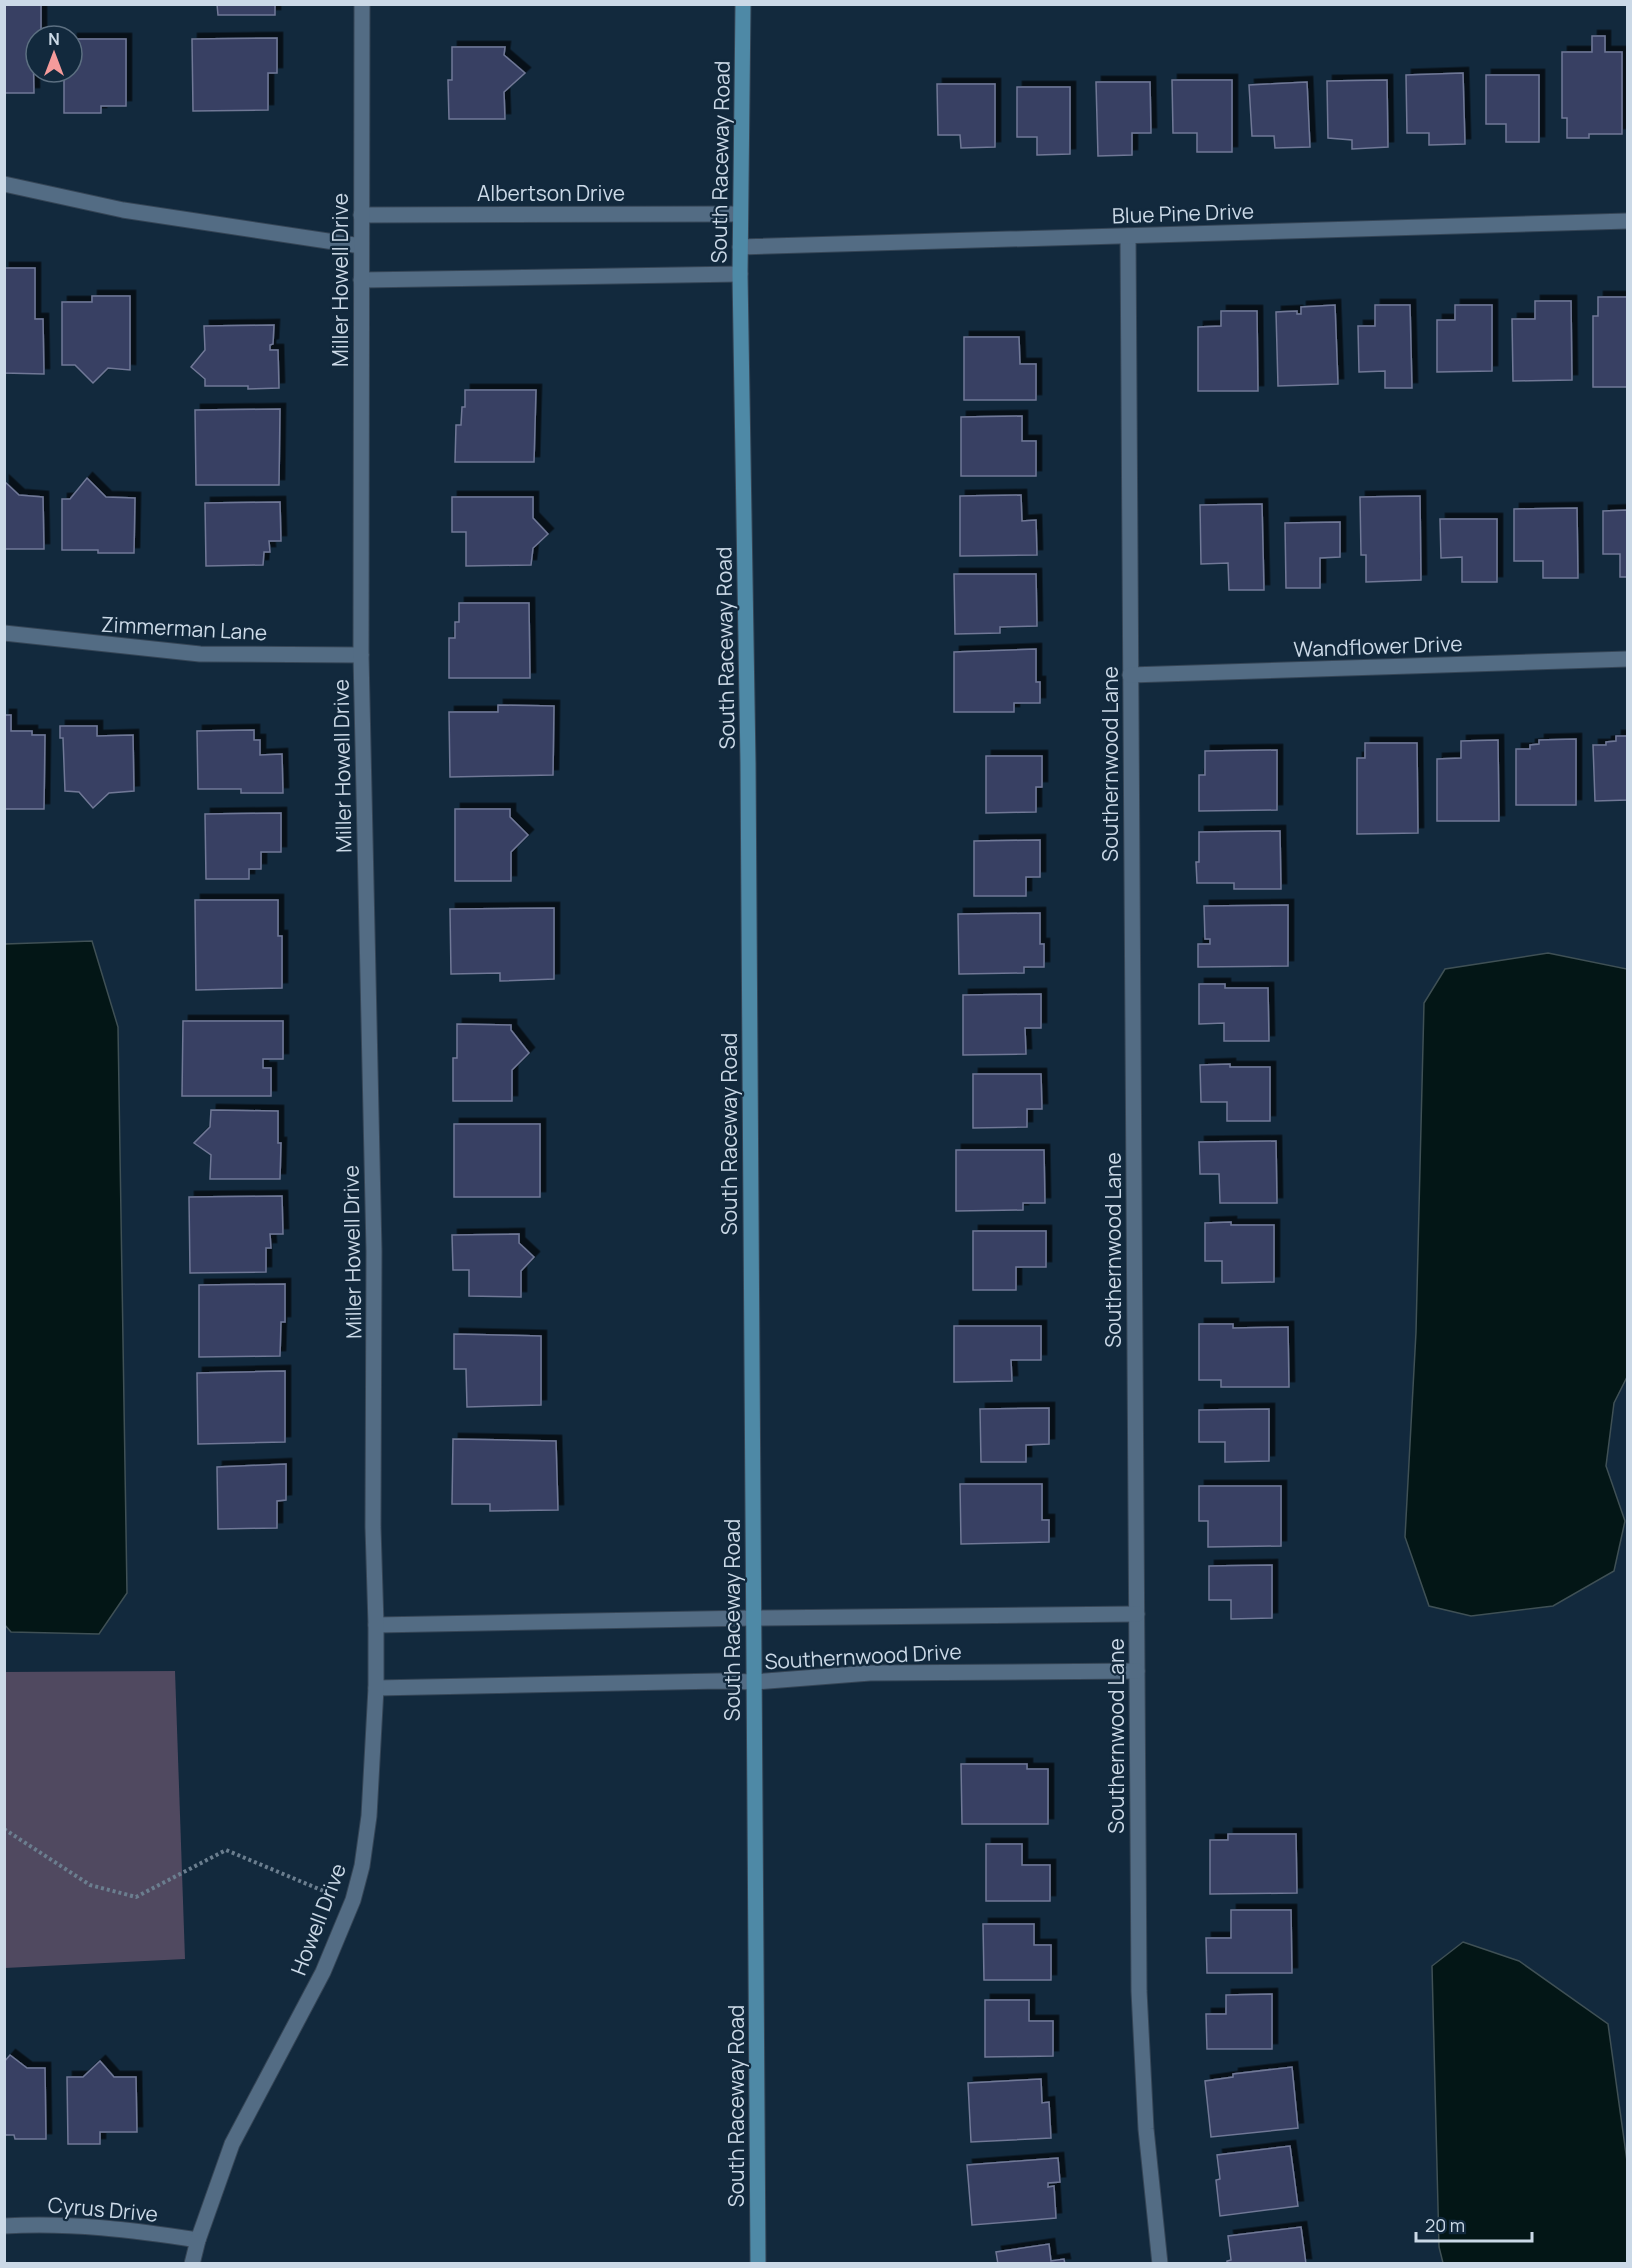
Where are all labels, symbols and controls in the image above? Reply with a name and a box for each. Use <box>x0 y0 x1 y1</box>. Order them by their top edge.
north arrow <box>24 24 84 84</box>
text: N <box>48 28 60 50</box>
street label: South Raceway Road <box>704 60 736 264</box>
street label: Albertson Drive <box>477 179 625 207</box>
street label: Miller Howell Drive <box>326 193 354 367</box>
street label: Blue Pine Drive <box>1111 197 1255 229</box>
street label: South Raceway Road <box>709 546 741 750</box>
street label: Zimmerman Lane <box>100 610 268 646</box>
street label: Wandflower Drive <box>1293 629 1463 663</box>
street label: Southernwood Lane <box>1096 666 1124 862</box>
street label: Miller Howell Drive <box>326 679 358 853</box>
street label: South Raceway Road <box>715 1033 743 1235</box>
street label: Southernwood Lane <box>1099 1152 1127 1348</box>
street label: Miller Howell Drive <box>336 1165 368 1339</box>
street label: South Raceway Road <box>718 1519 746 1721</box>
street label: Southernwood Drive <box>764 1637 962 1675</box>
street label: Southernwood Lane <box>1102 1638 1130 1834</box>
street label: Howell Drive <box>284 1859 352 1979</box>
street label: South Raceway Road <box>722 2005 750 2207</box>
street label: Cyrus Drive <box>47 2190 159 2228</box>
scale bar <box>1416 2205 1532 2243</box>
text: 20 m <box>1425 2213 1465 2237</box>

